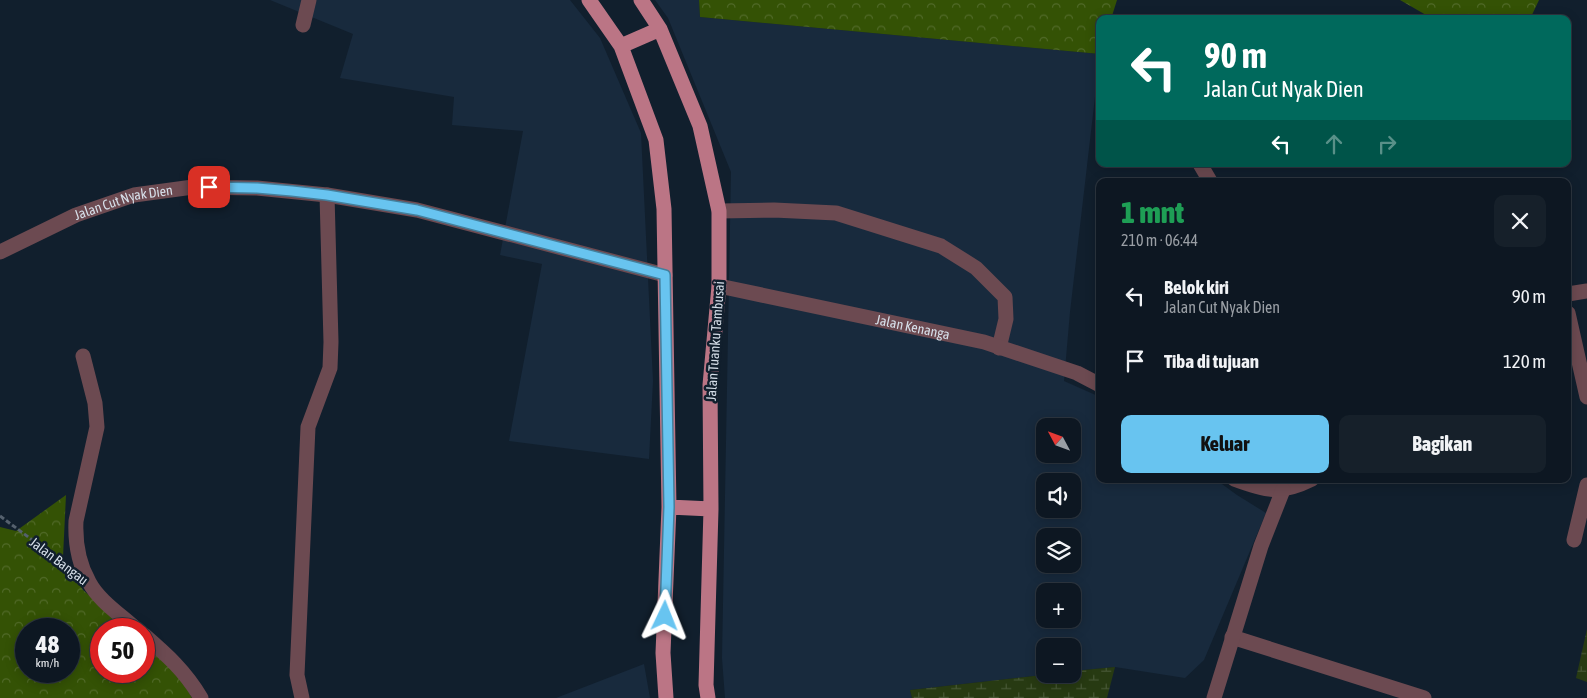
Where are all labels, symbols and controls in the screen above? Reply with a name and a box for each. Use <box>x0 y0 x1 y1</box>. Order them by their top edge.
icon: left <box>1121 35 1186 100</box>
text: 90 m <box>1204 35 1267 75</box>
text: Jalan Cut Nyak Dien <box>1204 76 1364 102</box>
icon: left <box>1267 130 1295 158</box>
icon: ahead <box>1320 130 1348 158</box>
icon: right <box>1373 130 1401 158</box>
pin <box>188 166 230 208</box>
icon: arrive <box>195 173 223 201</box>
street label: Jalan Cut Nyak Dien <box>72 182 174 223</box>
text: 1 mnt <box>1121 195 1184 229</box>
button: close <box>1494 195 1546 247</box>
text: 210 m · 06:44 <box>1121 231 1198 249</box>
text: Belok kiri <box>1164 276 1229 298</box>
street label: Jalan Tuanku Tambusai <box>703 281 727 401</box>
icon: left <box>1121 282 1149 310</box>
text: 90 m <box>1512 285 1546 307</box>
text: Jalan Cut Nyak Dien <box>1164 298 1280 316</box>
street label: Jalan Kenanga <box>874 311 951 343</box>
icon: arrive <box>1121 347 1149 375</box>
text: Tiba di tujuan <box>1164 350 1259 372</box>
text: 120 m <box>1503 350 1546 372</box>
button: Keluar <box>1121 415 1329 473</box>
button: Bagikan <box>1339 415 1546 473</box>
north arrow <box>1036 418 1081 462</box>
map controls <box>1036 418 1081 683</box>
button: sound <box>1036 473 1081 518</box>
button: layers <box>1036 528 1081 573</box>
street label: Jalan Bangau <box>27 534 91 588</box>
button: + <box>1036 583 1081 628</box>
position arrow <box>638 589 690 641</box>
speed limit sign: 50 <box>90 618 155 683</box>
text: 48 <box>36 630 59 658</box>
button: − <box>1036 638 1081 683</box>
text: km/h <box>36 656 59 670</box>

